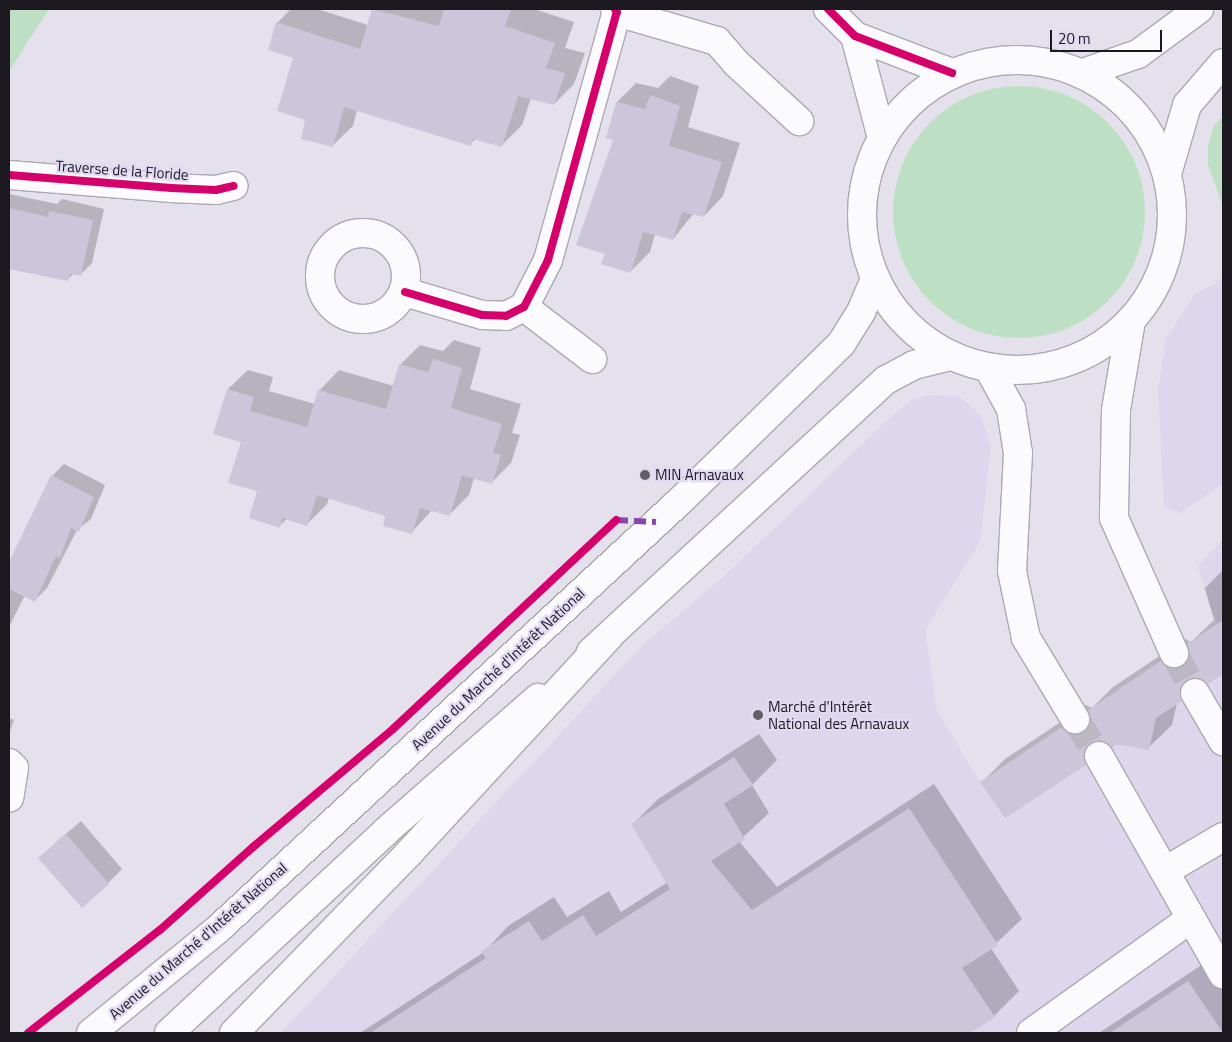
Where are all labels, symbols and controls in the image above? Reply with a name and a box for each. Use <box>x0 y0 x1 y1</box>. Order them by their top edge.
scale bar <box>1052 20 1164 52</box>
text: 20 m <box>1058 27 1091 50</box>
street label: Traverse de la Floride <box>55 156 189 184</box>
place label: MIN Arnavaux <box>655 466 744 484</box>
marker: MIN Arnavaux <box>639 469 651 481</box>
street label: Avenue du Marché d'Intérêt National <box>408 584 588 754</box>
place label: Marché d'Intérêt National des Arnavaux <box>768 697 909 732</box>
marker: Marché d'Intérêt National des Arnavaux <box>752 709 764 721</box>
street label: Avenue du Marché d'Intérêt National <box>105 859 291 1023</box>

